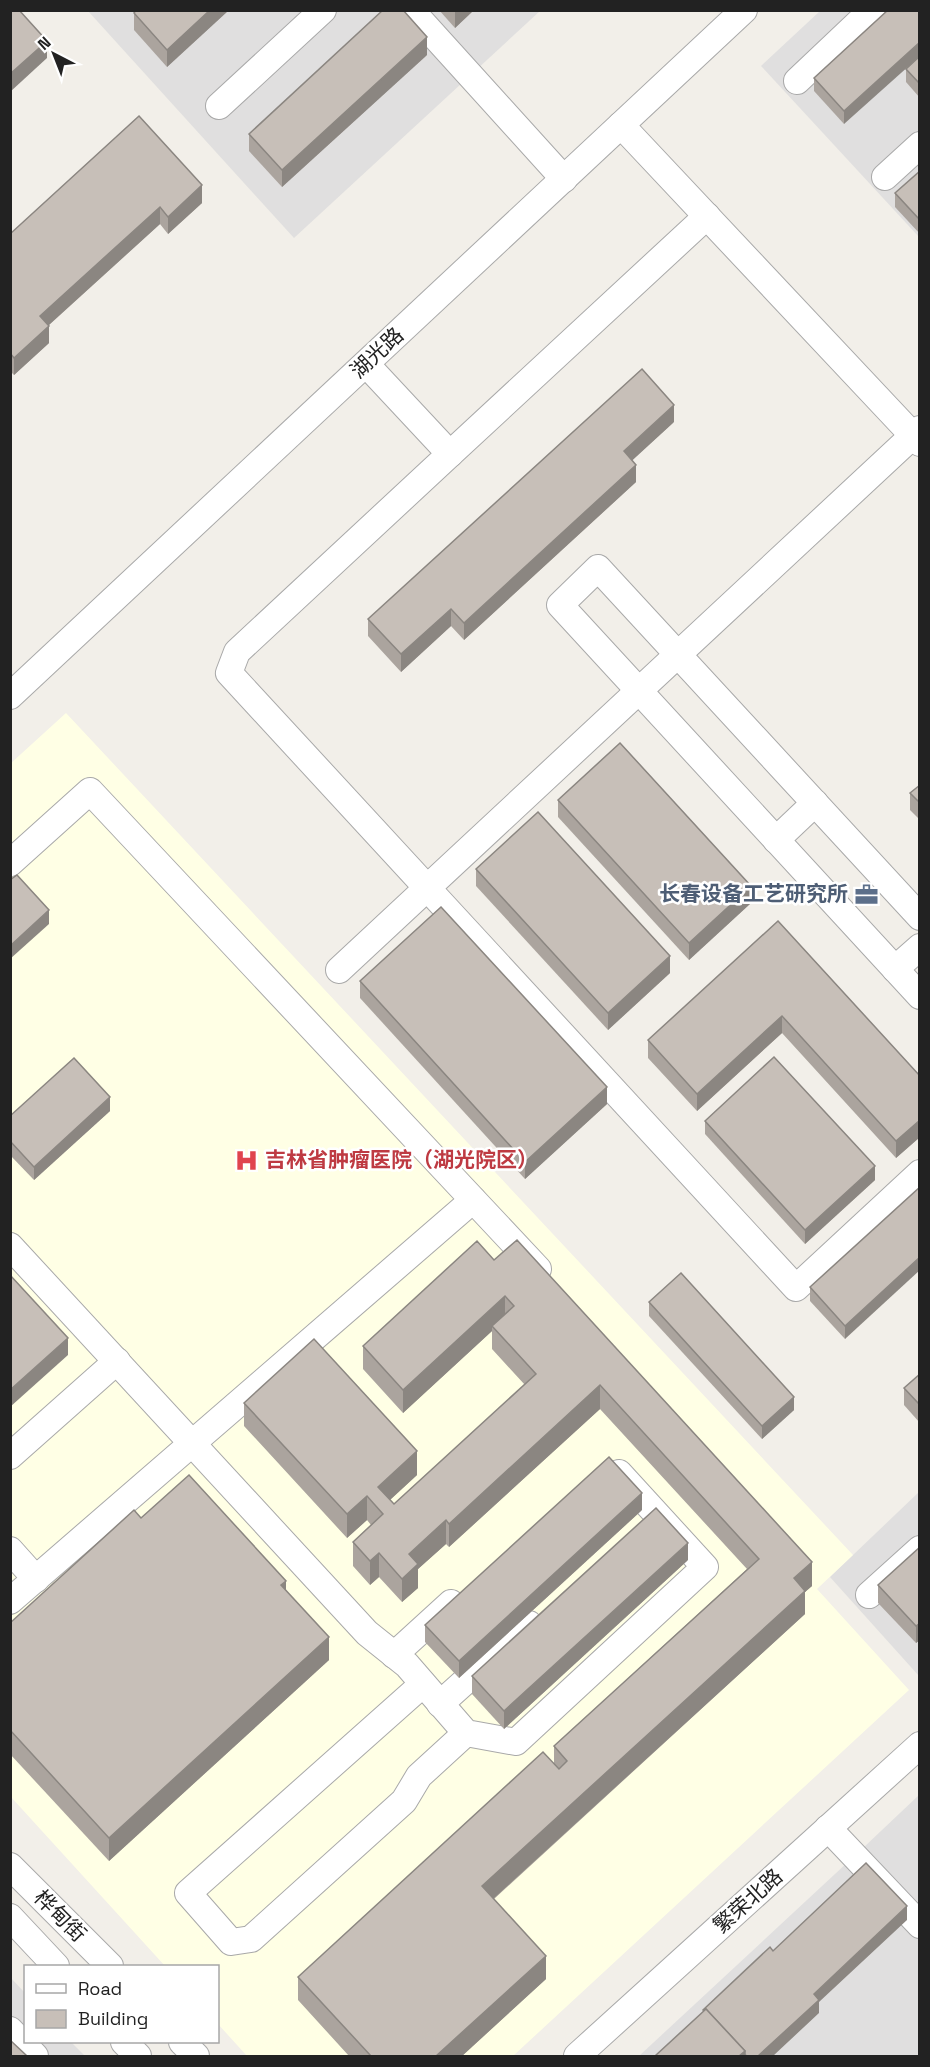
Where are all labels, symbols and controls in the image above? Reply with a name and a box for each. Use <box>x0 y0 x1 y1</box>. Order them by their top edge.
north arrow <box>24 24 84 84</box>
text: N <box>33 32 55 55</box>
street label: 湖光路 <box>344 321 409 384</box>
place label: 长春设备工艺研究所 <box>659 880 848 907</box>
office icon: 长春设备工艺研究所 <box>853 881 879 907</box>
place label: 吉林省肿瘤医院（湖光院区） <box>265 1146 538 1173</box>
hospital icon: 吉林省肿瘤医院（湖光院区） <box>234 1147 260 1173</box>
street label: 繁荣北路 <box>707 1862 788 1939</box>
street label: 桦甸街 <box>29 1884 92 1947</box>
legend <box>24 1965 219 2043</box>
text: Road <box>78 1977 122 2000</box>
text: Building <box>78 2007 148 2030</box>

